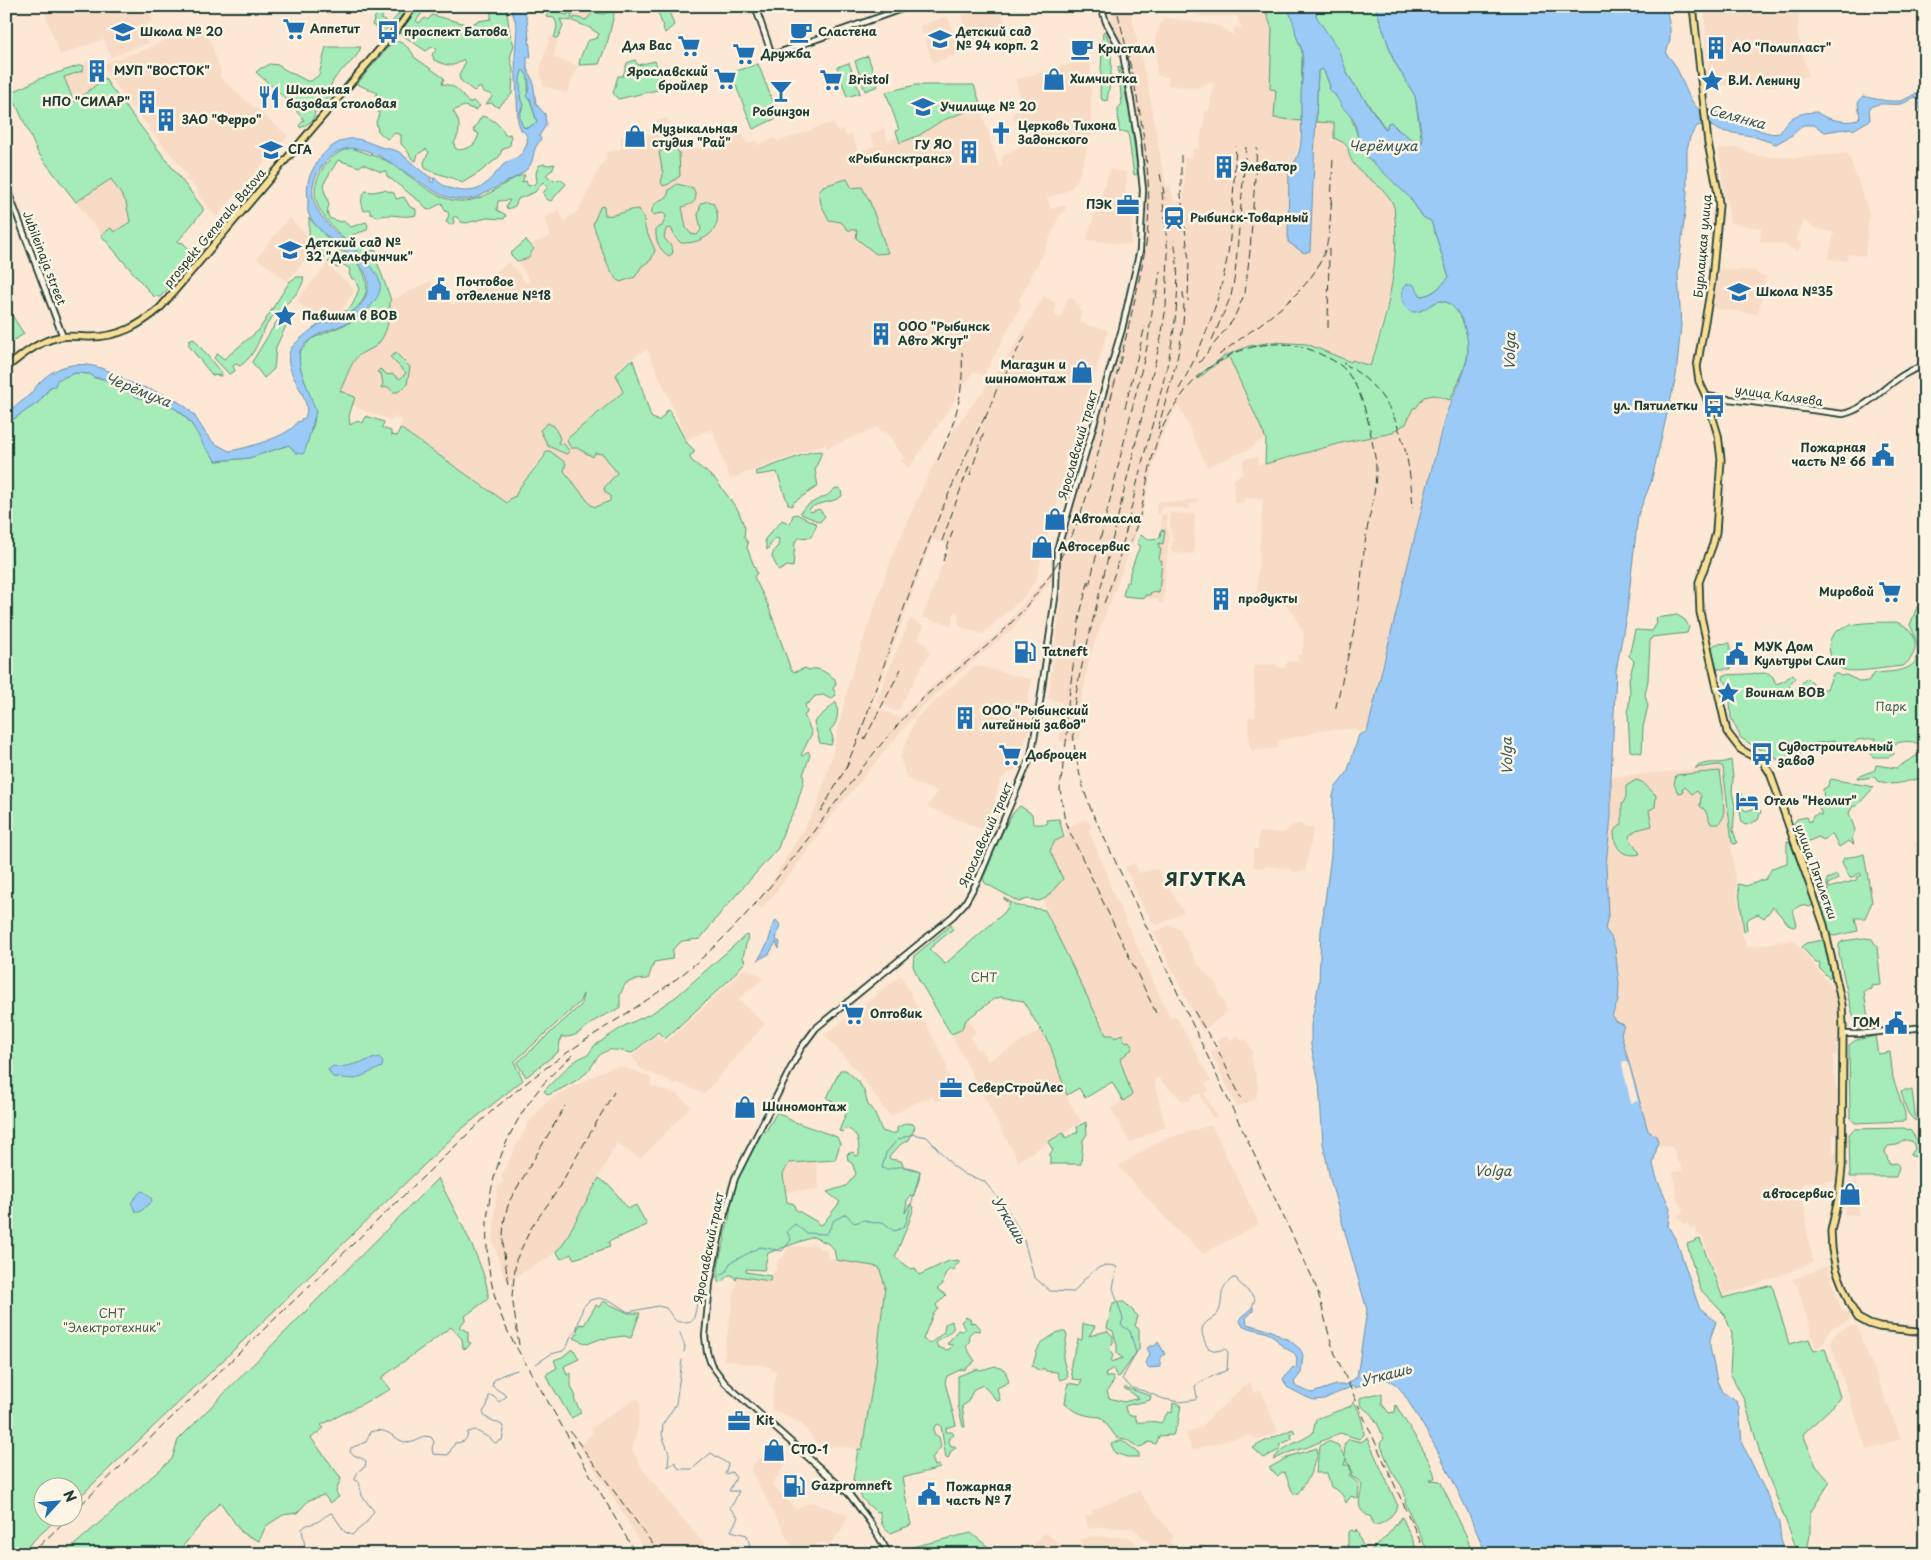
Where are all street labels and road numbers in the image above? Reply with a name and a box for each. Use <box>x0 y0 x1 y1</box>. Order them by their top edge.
street label: prospekt Generala Batova <box>159 163 270 291</box>
street label: Бурлацкая улица <box>1689 193 1716 298</box>
street label: Jubileinaja street <box>19 208 71 308</box>
street label: улица Каляева <box>1734 380 1825 410</box>
street label: Ярославский тракт <box>1052 388 1101 503</box>
street label: Ярославский тракт <box>953 779 1016 891</box>
street label: улица Пятилетки <box>1791 821 1843 922</box>
street label: Ярославский тракт <box>688 1190 728 1306</box>

